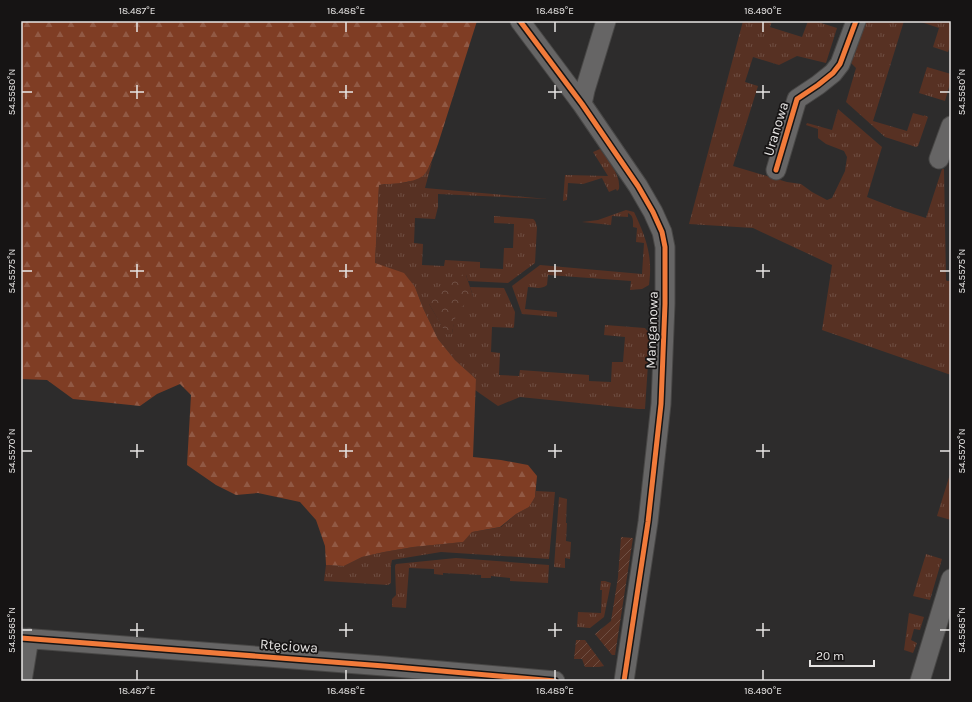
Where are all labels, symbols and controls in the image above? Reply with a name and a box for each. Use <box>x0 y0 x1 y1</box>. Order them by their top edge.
text: 18.487°E <box>119 5 155 17</box>
text: 18.488°E <box>327 5 365 17</box>
text: 18.489°E <box>536 5 574 17</box>
text: 18.490°E <box>744 5 782 17</box>
text: 54.5580°N <box>6 69 18 115</box>
text: 54.5580°N <box>956 69 968 115</box>
street label: Uranowa <box>760 100 792 158</box>
text: 54.5575°N <box>6 249 18 293</box>
text: 54.5575°N <box>956 249 968 293</box>
street label: Manganowa <box>642 291 662 369</box>
text: 54.5570°N <box>6 428 18 474</box>
text: 54.5570°N <box>956 428 968 474</box>
text: 54.5565°N <box>6 607 18 653</box>
text: 54.5565°N <box>956 607 968 653</box>
street label: Rtęciowa <box>260 635 318 657</box>
scale bar <box>810 642 874 668</box>
text: 20 m <box>816 649 844 663</box>
text: 18.487°E <box>119 685 155 697</box>
text: 18.488°E <box>327 685 365 697</box>
text: 18.489°E <box>536 685 574 697</box>
text: 18.490°E <box>744 685 782 697</box>

